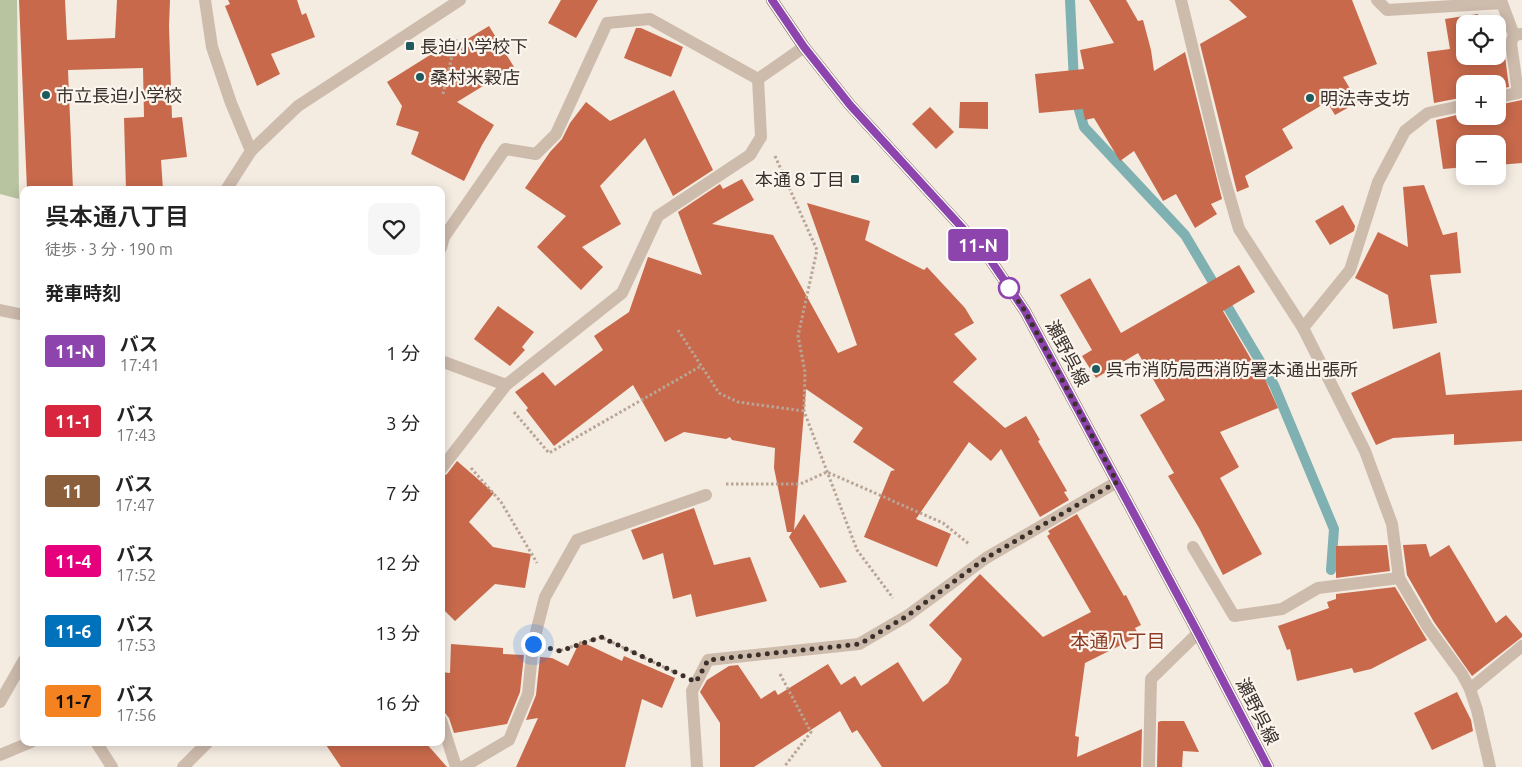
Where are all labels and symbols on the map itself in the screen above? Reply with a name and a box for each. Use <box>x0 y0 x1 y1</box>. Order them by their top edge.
place label: 長迫小学校下 <box>420 36 528 56</box>
marker: 長迫小学校下 <box>404 40 416 52</box>
place label: 桑村米穀店 <box>430 67 520 87</box>
marker: 桑村米穀店 <box>414 71 426 83</box>
place label: 市立長迫小学校 <box>56 85 182 105</box>
place label: 明法寺支坊 <box>1320 88 1410 108</box>
marker: 市立長迫小学校 <box>40 89 52 101</box>
marker: 明法寺支坊 <box>1304 92 1316 104</box>
place label: 本通８丁目 <box>755 169 845 189</box>
marker: 本通８丁目 <box>849 173 861 185</box>
line badge: 11-N <box>943 229 1013 261</box>
unlabelled marker <box>998 277 1020 299</box>
street label: 瀬野呉線 <box>1042 317 1094 389</box>
place label: 呉市消防局西消防署本通出張所 <box>1106 359 1358 379</box>
marker: 呉市消防局西消防署本通出張所 <box>1090 363 1102 375</box>
district label: 本通八丁目 <box>1070 630 1166 652</box>
your location <box>521 632 546 657</box>
street label: 瀬野呉線 <box>1233 674 1283 748</box>

